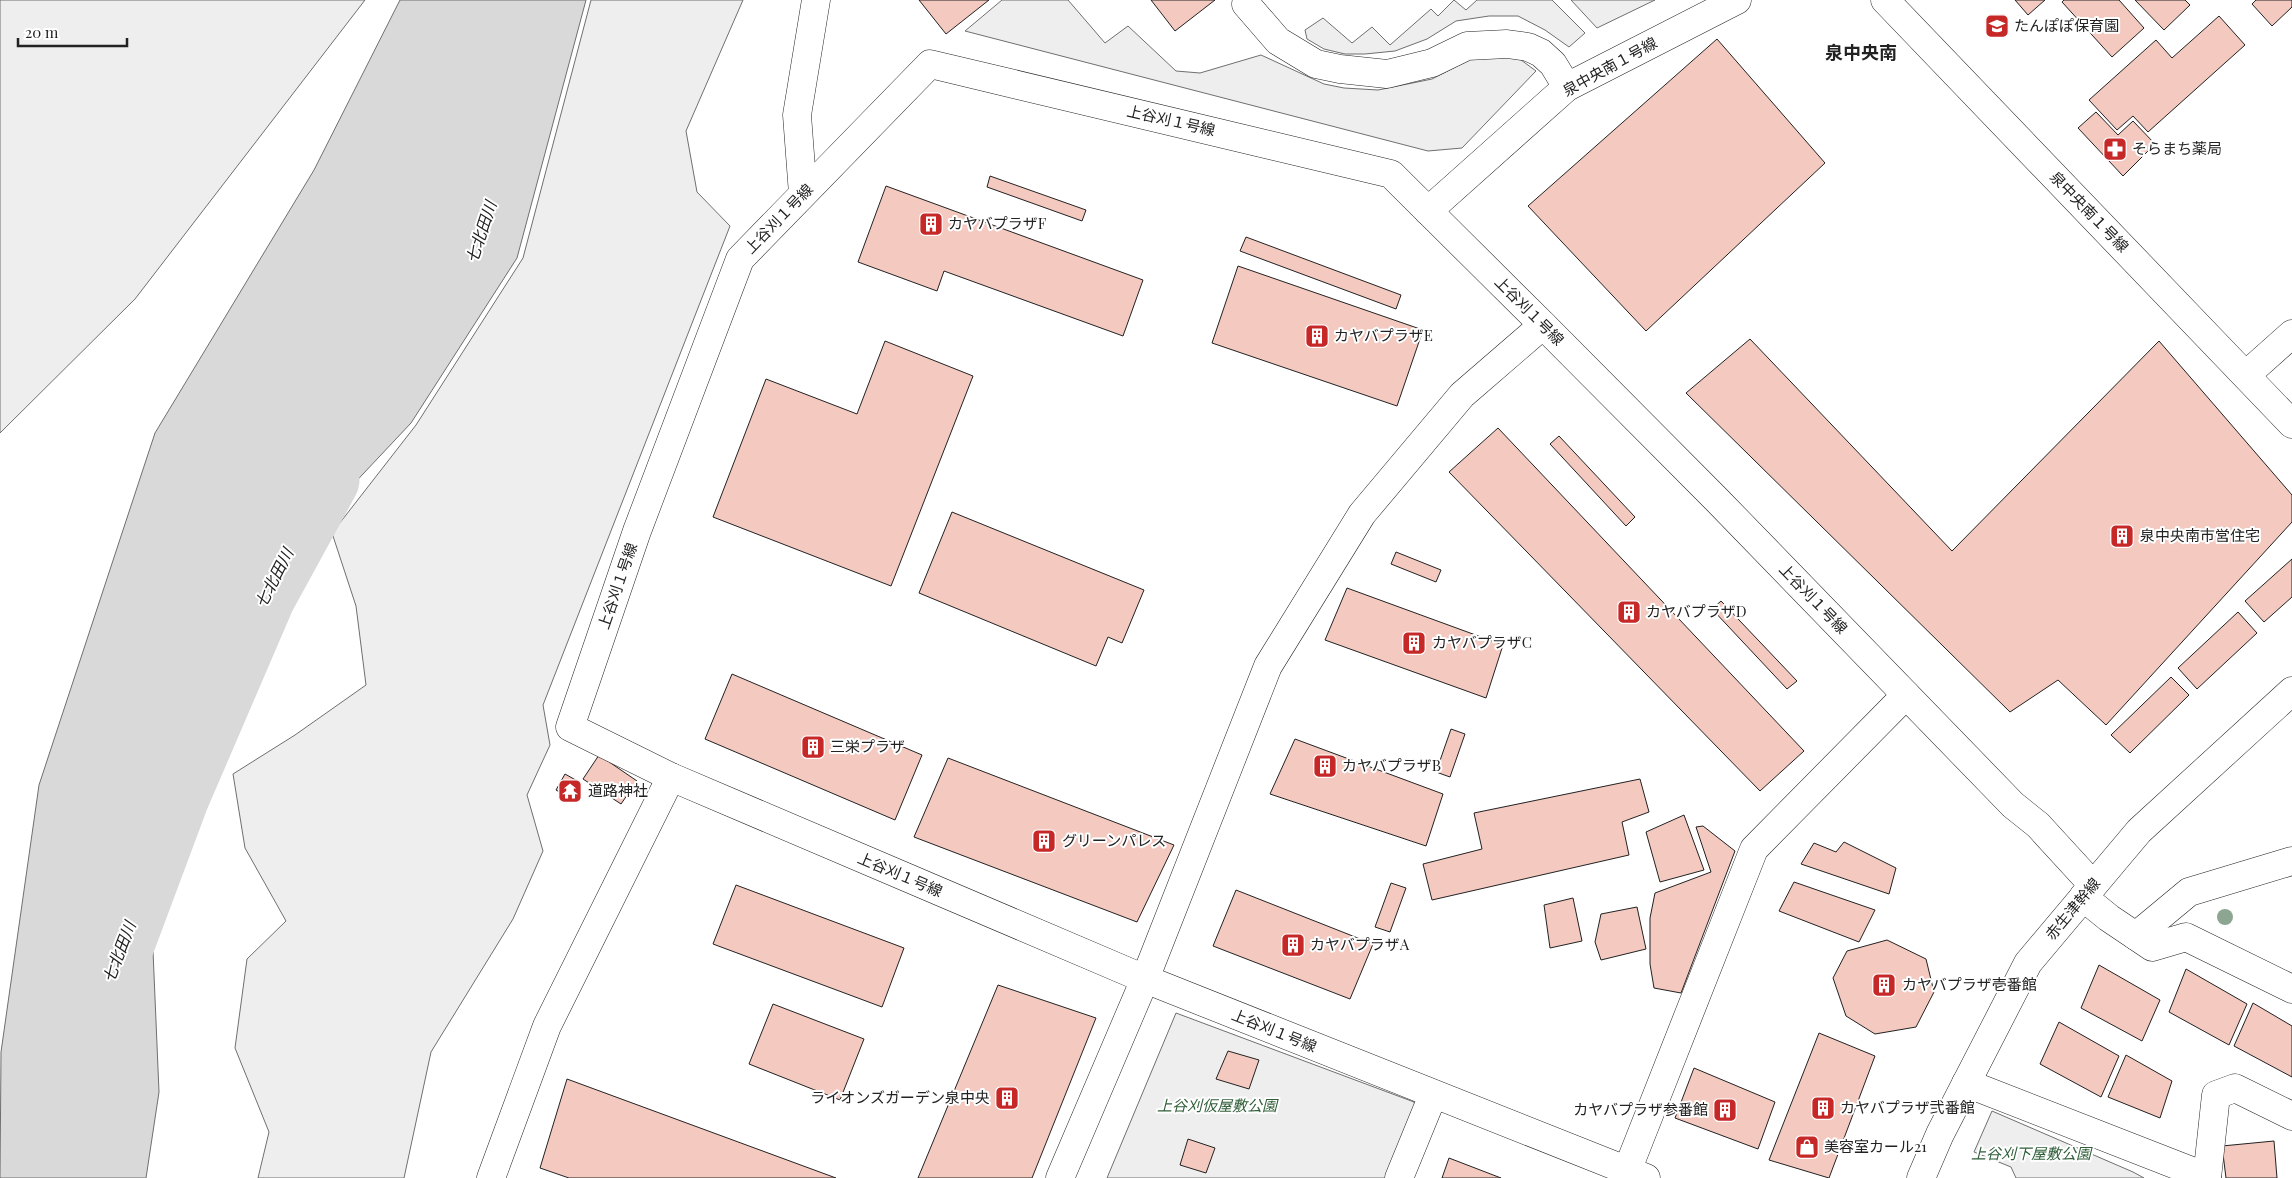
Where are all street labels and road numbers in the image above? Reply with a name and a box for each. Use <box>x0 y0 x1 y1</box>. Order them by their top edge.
street label: 泉中央南１号線 <box>1559 32 1660 100</box>
street label: 上谷刈１号線 <box>1125 100 1217 140</box>
street label: 泉中央南１号線 <box>2046 167 2133 256</box>
street label: 上谷刈１号線 <box>740 179 817 258</box>
street label: 上谷刈１号線 <box>1491 271 1569 349</box>
street label: 上谷刈１号線 <box>593 540 641 631</box>
street label: 上谷刈１号線 <box>1775 559 1852 638</box>
street label: 上谷刈１号線 <box>855 847 946 901</box>
street label: 赤生津幹線 <box>2040 873 2104 944</box>
street label: 上谷刈１号線 <box>1229 1004 1320 1056</box>

